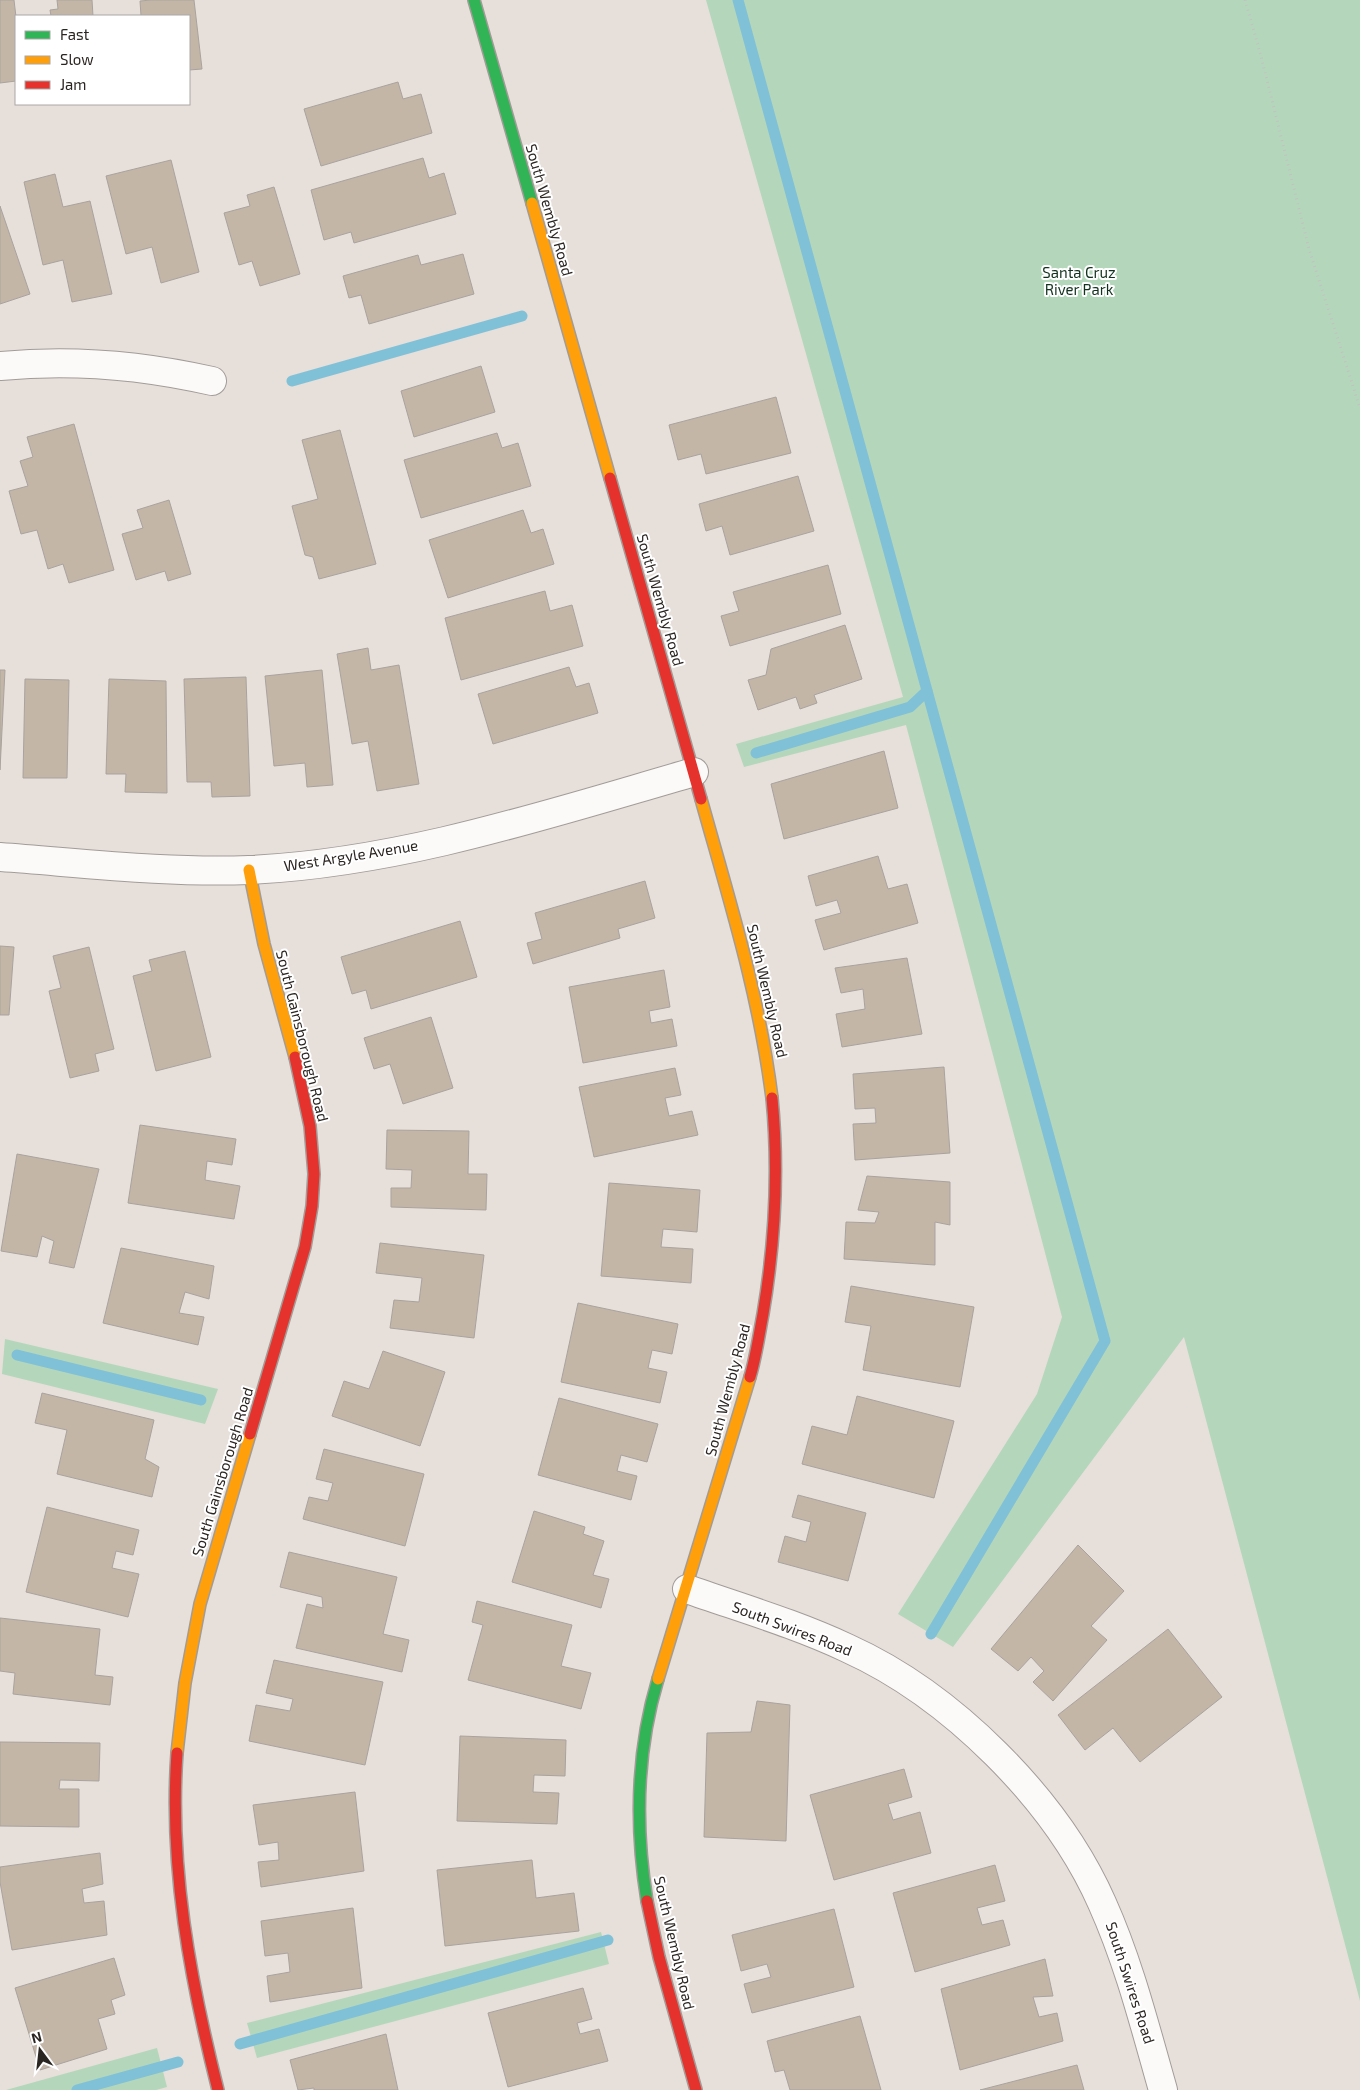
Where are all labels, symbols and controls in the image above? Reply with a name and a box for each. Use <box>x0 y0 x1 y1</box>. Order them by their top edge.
legend <box>15 15 190 105</box>
text: Fast <box>60 25 90 43</box>
text: Slow <box>60 50 94 68</box>
text: Jam <box>60 75 86 93</box>
street label: South Wembly Road <box>523 142 577 278</box>
park label: Santa Cruz River Park <box>1042 263 1116 298</box>
street label: South Wembly Road <box>634 532 688 668</box>
street label: West Argyle Avenue <box>282 836 419 875</box>
street label: South Wembly Road <box>744 922 792 1059</box>
street label: South Gainsborough Road <box>273 948 333 1123</box>
street label: South Wembly Road <box>701 1322 753 1458</box>
street label: South Gainsborough Road <box>188 1385 256 1558</box>
street label: South Swires Road <box>730 1597 855 1659</box>
street label: South Wembly Road <box>651 1874 699 2011</box>
street label: South Swires Road <box>1103 1919 1159 2046</box>
north arrow <box>15 2025 65 2075</box>
text: N <box>29 2027 44 2046</box>

